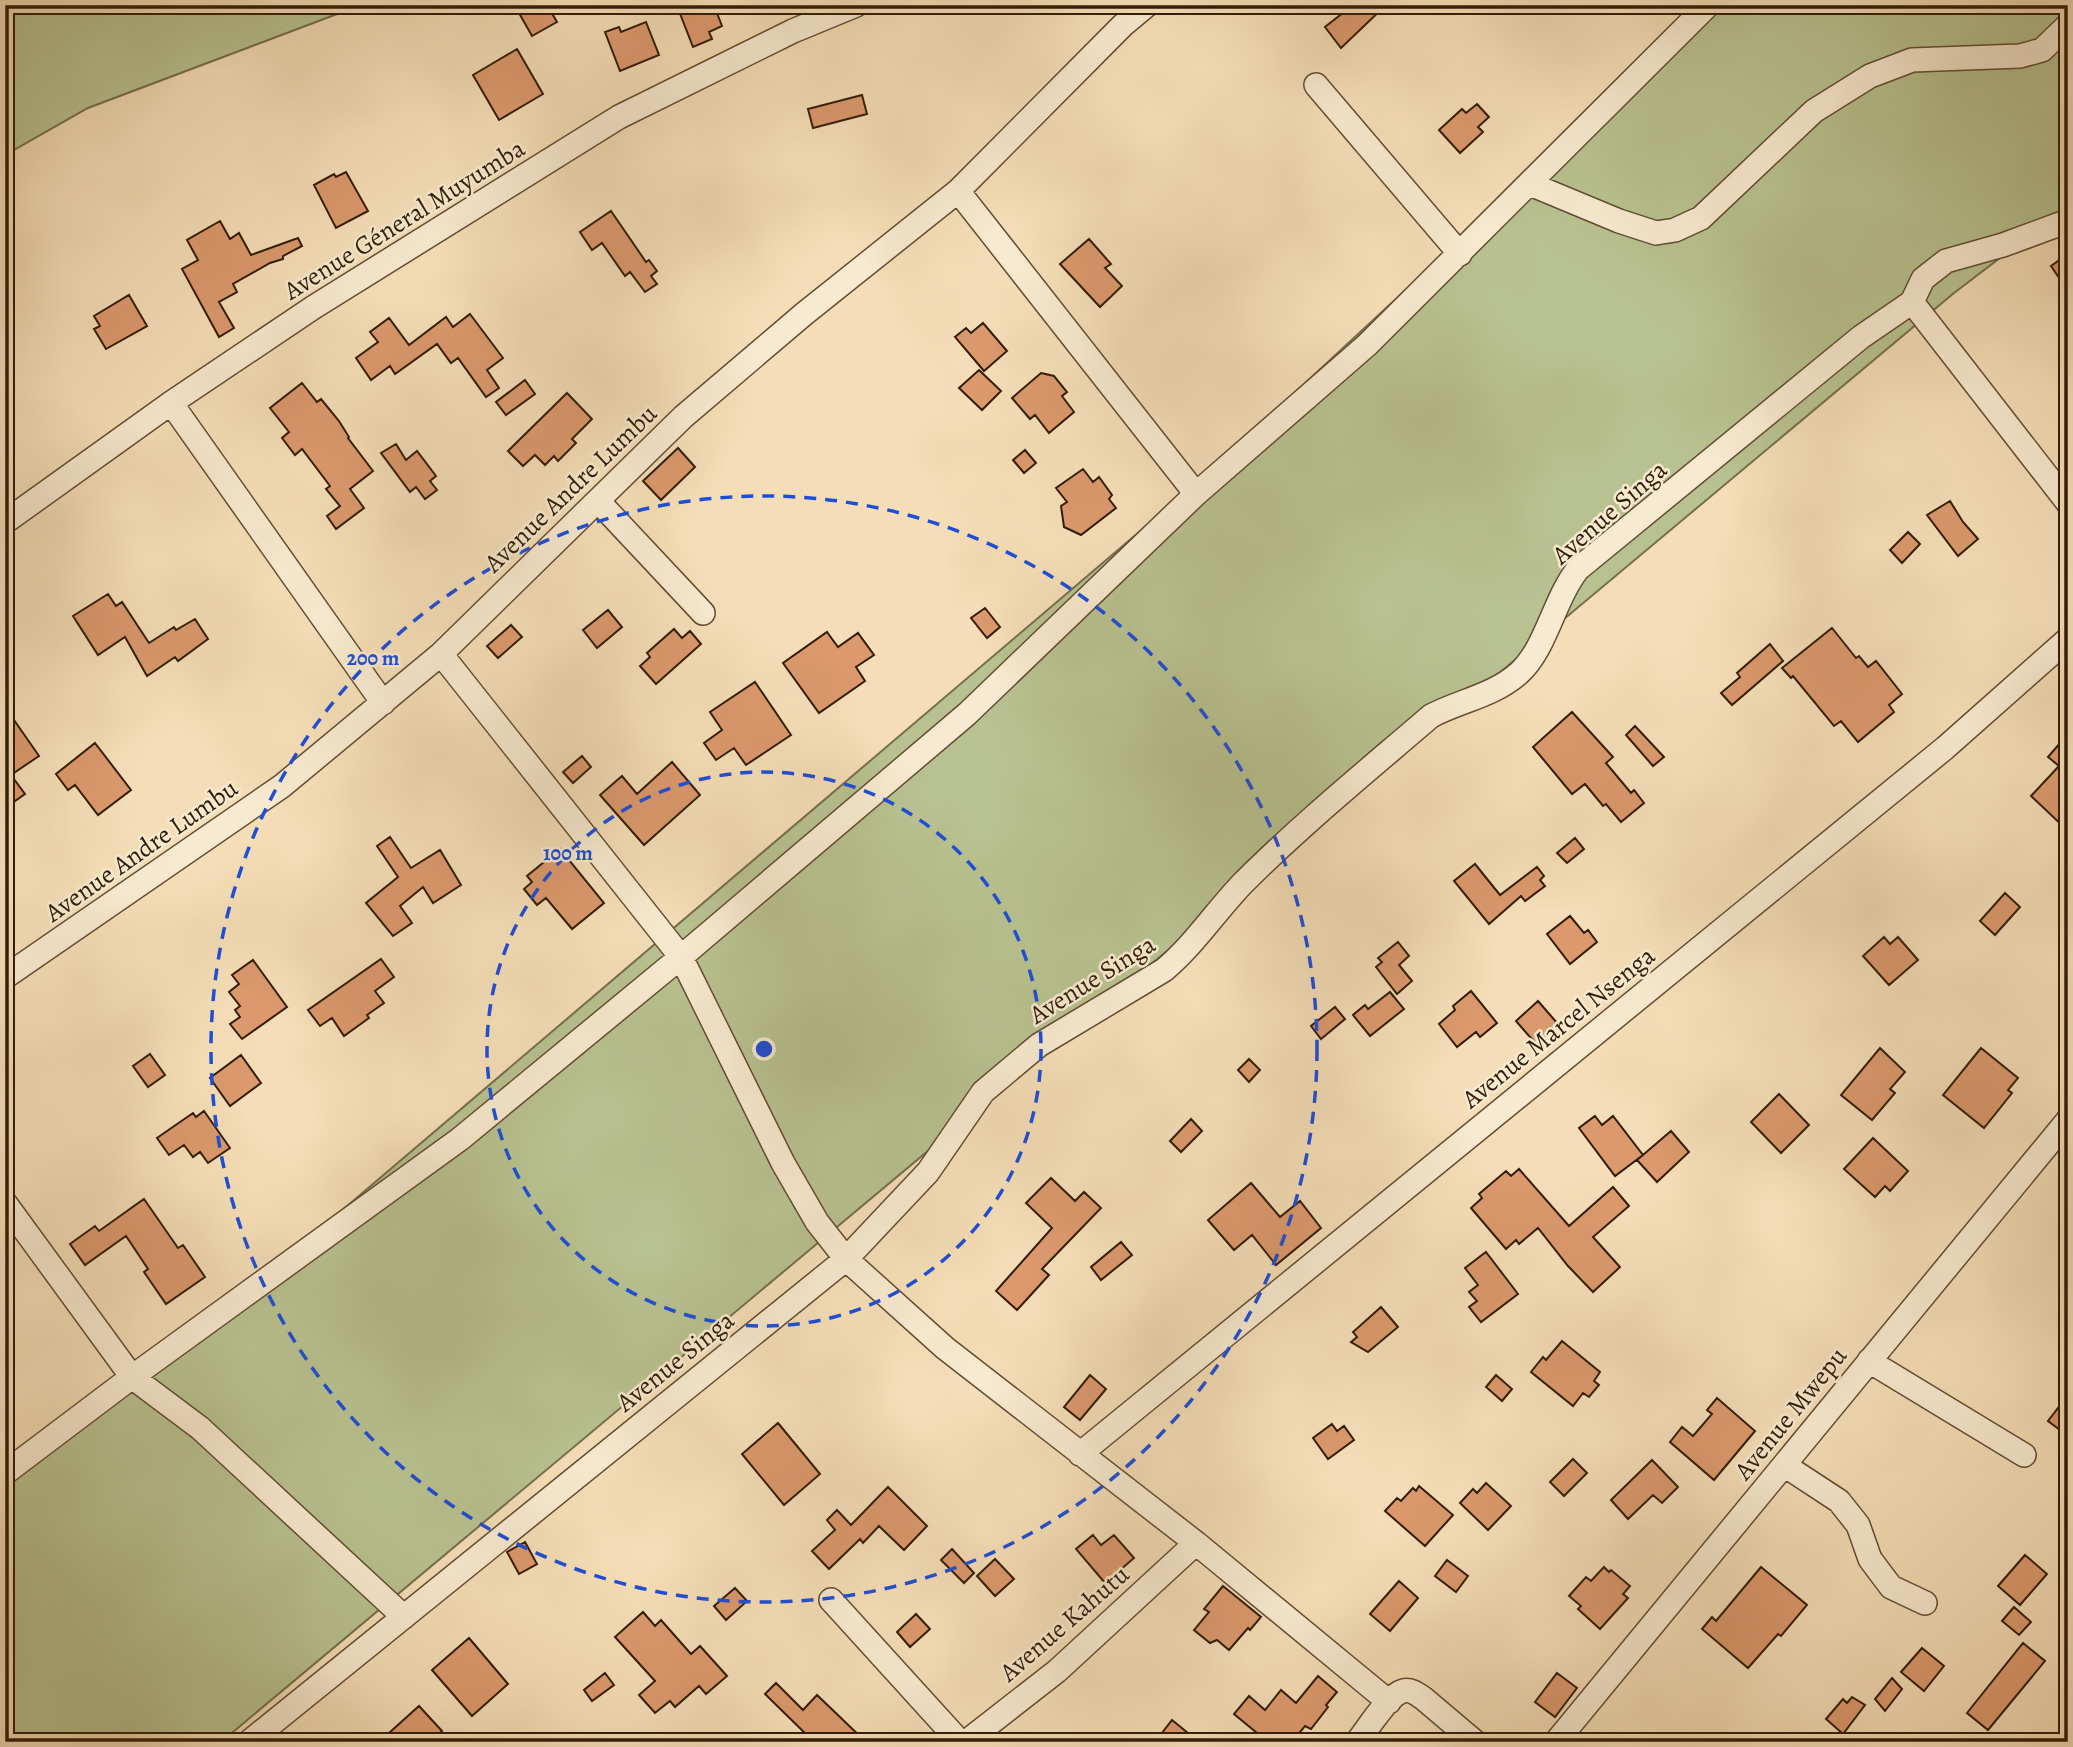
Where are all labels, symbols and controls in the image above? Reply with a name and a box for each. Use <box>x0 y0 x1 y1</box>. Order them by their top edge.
street label: Avenue Géneral Muyumba <box>276 131 532 309</box>
street label: Avenue Andre Lumbu <box>475 396 665 581</box>
street label: Avenue Singa <box>1543 452 1675 573</box>
text: 200 m <box>347 644 400 672</box>
street label: Avenue Andre Lumbu <box>37 770 246 931</box>
text: 100 m <box>543 839 593 867</box>
street label: Avenue Singa <box>1022 927 1162 1033</box>
street label: Avenue Marcel Nsenga <box>1454 939 1662 1117</box>
centre of rings <box>752 1037 776 1061</box>
street label: Avenue Singa <box>608 1303 742 1420</box>
street label: Avenue Mwepu <box>1725 1339 1855 1488</box>
street label: Avenue Kahutu <box>991 1557 1137 1690</box>

